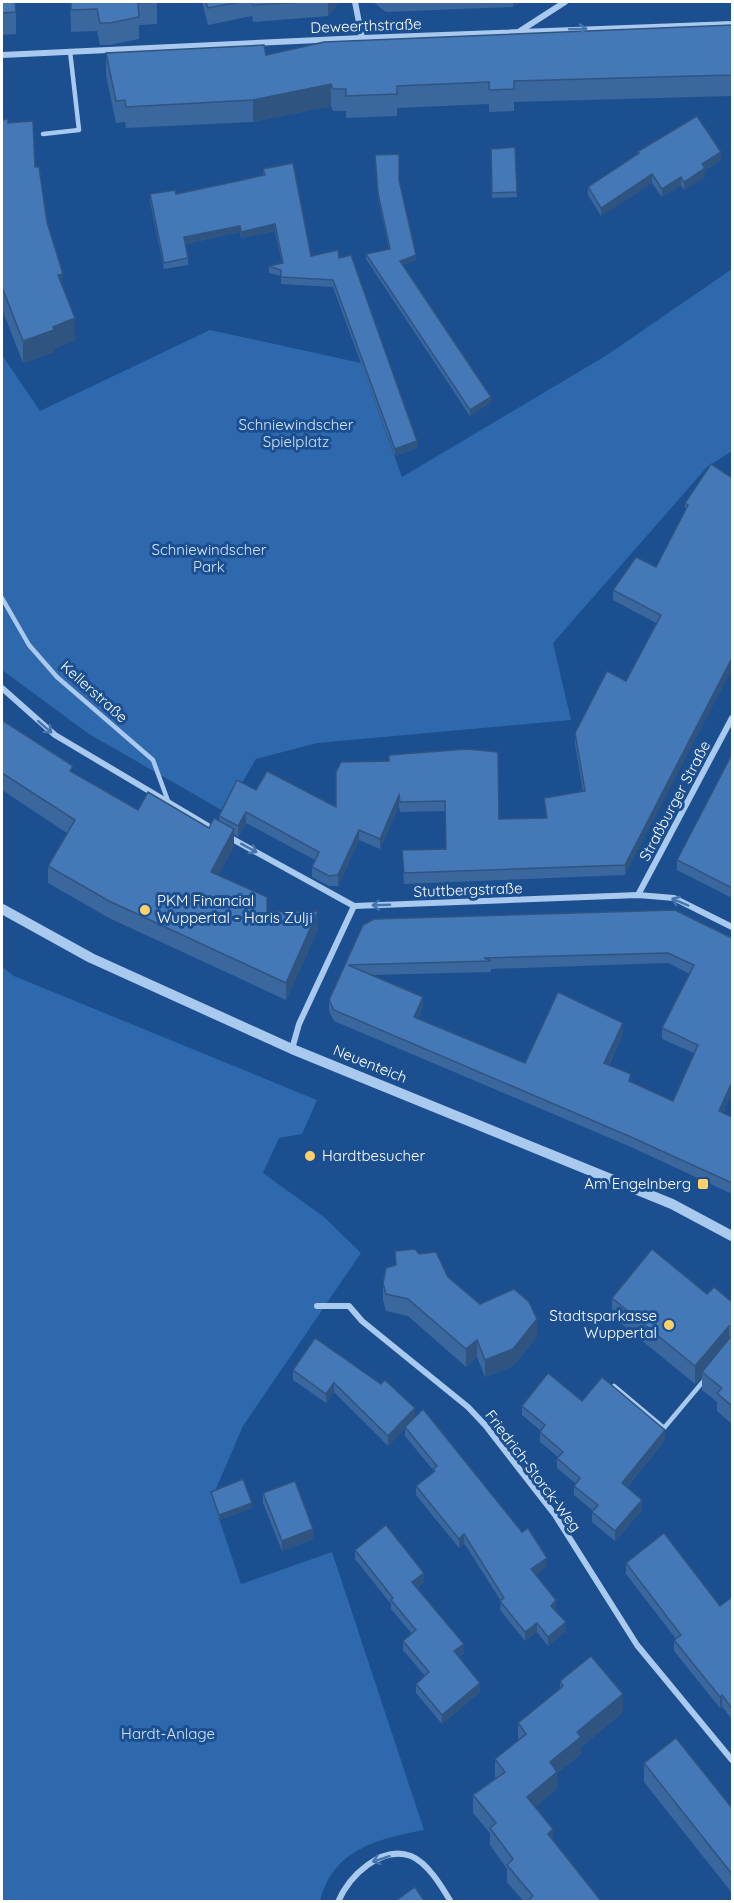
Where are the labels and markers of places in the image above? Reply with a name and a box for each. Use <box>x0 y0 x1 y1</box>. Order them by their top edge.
place label: PKM Financial Wuppertal - Haris Zulji <box>157 891 313 927</box>
marker: PKM Financial Wuppertal - Haris Zulji <box>138 903 152 917</box>
place label: Hardtbesucher <box>322 1146 425 1165</box>
marker: Hardtbesucher <box>303 1149 317 1163</box>
place label: Am Engelnberg <box>584 1174 691 1193</box>
marker: Am Engelnberg <box>696 1177 710 1191</box>
place label: Stadtsparkasse Wuppertal <box>549 1306 657 1342</box>
marker: Stadtsparkasse Wuppertal <box>662 1318 676 1332</box>

